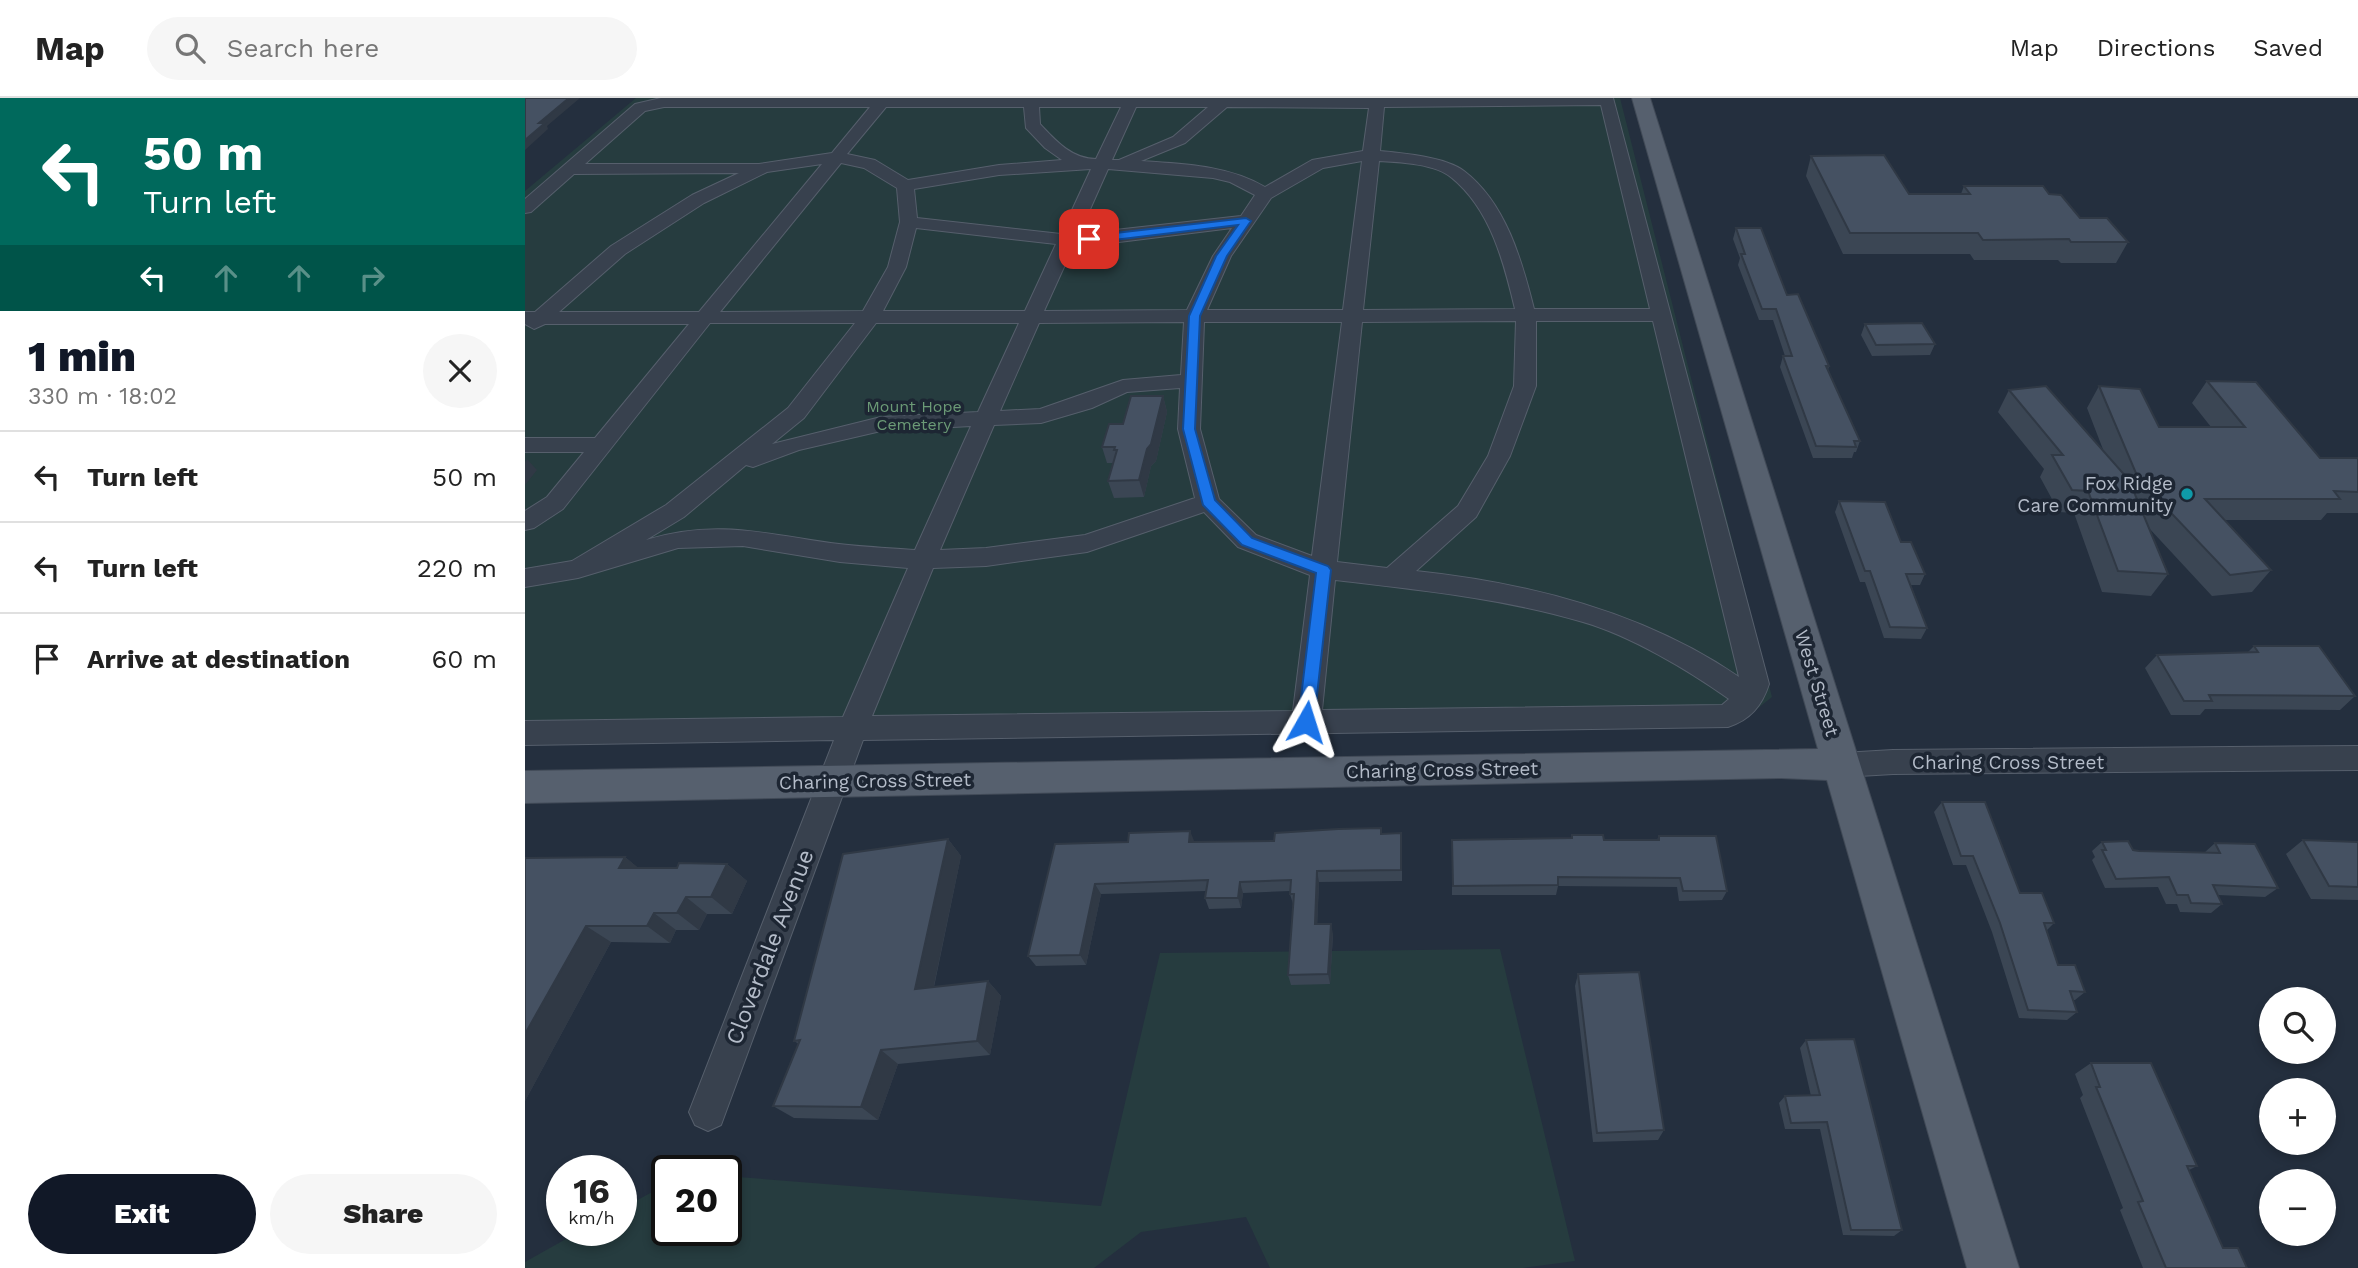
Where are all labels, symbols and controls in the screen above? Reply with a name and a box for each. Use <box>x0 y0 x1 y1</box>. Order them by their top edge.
search box <box>147 17 637 80</box>
text: Map <box>35 29 105 68</box>
icon: search <box>171 29 209 67</box>
text: Search here <box>227 33 379 63</box>
text: Map <box>2010 34 2059 62</box>
text: Directions <box>2097 34 2215 62</box>
text: Saved <box>2253 34 2323 62</box>
text: 50 m <box>143 124 263 182</box>
icon: left <box>28 126 119 217</box>
text: Turn left <box>143 183 276 221</box>
pin <box>1059 209 1119 269</box>
icon: arrive <box>1070 220 1108 258</box>
icon: left <box>134 259 172 297</box>
icon: ahead <box>207 259 245 297</box>
icon: ahead <box>280 259 318 297</box>
icon: right <box>353 259 391 297</box>
text: 1 min <box>28 332 136 381</box>
button: close <box>423 334 497 408</box>
text: 330 m · 18:02 <box>28 383 177 410</box>
park label: Mount Hope Cemetery <box>866 397 962 434</box>
icon: left <box>28 458 66 496</box>
text: Turn left <box>87 462 198 492</box>
text: 50 m <box>432 462 497 492</box>
place label: Fox Ridge Care Community <box>2017 472 2173 517</box>
marker: Fox Ridge Care Community <box>2179 486 2195 502</box>
icon: left <box>28 549 66 587</box>
text: Turn left <box>87 553 198 583</box>
text: 220 m <box>417 553 497 583</box>
street label: West Street <box>1790 627 1844 739</box>
icon: arrive <box>28 640 66 678</box>
text: Arrive at destination <box>87 644 350 674</box>
text: 60 m <box>431 644 497 674</box>
position arrow <box>1269 685 1343 759</box>
street label: Charing Cross Street <box>1912 751 2104 774</box>
street label: Charing Cross Street <box>1346 757 1538 783</box>
street label: Charing Cross Street <box>779 768 971 794</box>
street label: Cloverdale Avenue <box>720 846 820 1048</box>
map controls <box>2259 987 2336 1246</box>
button: search <box>2259 987 2336 1064</box>
button: + <box>2259 1078 2336 1155</box>
speed limit sign: 20 <box>651 1155 742 1246</box>
button: − <box>2259 1169 2336 1246</box>
text: 16 <box>573 1170 610 1212</box>
button: Exit <box>28 1174 256 1254</box>
button: Share <box>270 1174 497 1254</box>
text: km/h <box>568 1207 615 1228</box>

